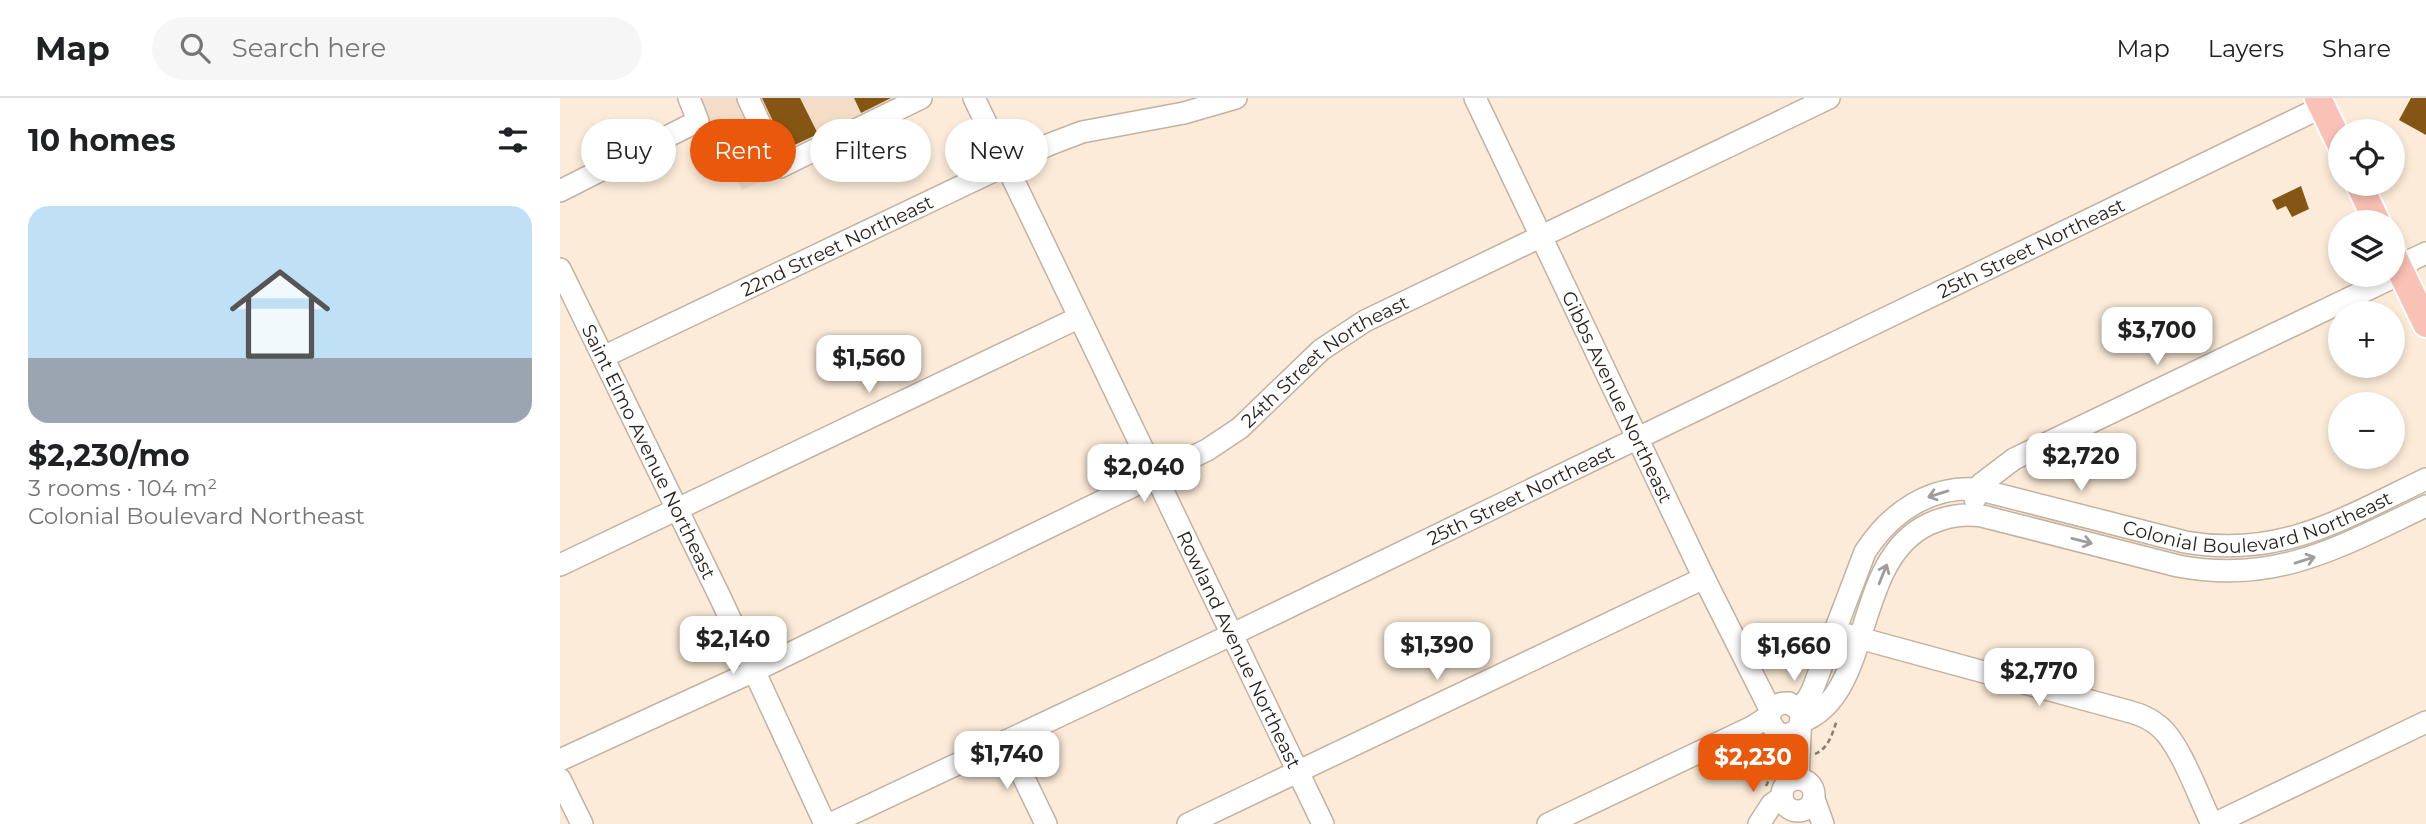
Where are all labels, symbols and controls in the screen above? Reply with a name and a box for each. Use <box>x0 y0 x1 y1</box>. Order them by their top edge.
search box <box>152 17 642 80</box>
text: Map <box>35 28 110 68</box>
icon: search <box>176 29 214 67</box>
text: Search here <box>232 32 386 64</box>
text: Map <box>2116 34 2170 63</box>
text: Layers <box>2208 34 2284 63</box>
text: Share <box>2322 34 2391 63</box>
chip: Buy <box>581 119 676 182</box>
chip: Rent <box>690 119 796 182</box>
chip: Filters <box>810 119 931 182</box>
chip: New <box>945 119 1048 182</box>
map controls <box>2328 119 2405 469</box>
button: locate <box>2328 119 2405 196</box>
icon: filters <box>494 121 532 159</box>
text: 10 homes <box>28 122 176 159</box>
street label: 22nd Street Northeast <box>737 190 937 301</box>
street label: 25th Street Northeast <box>1934 193 2128 303</box>
button: layers <box>2328 210 2405 287</box>
icon: home <box>217 251 343 377</box>
street label: Gibbs Avenue Northeast <box>1557 287 1678 507</box>
street label: 24th Street Northeast <box>1236 290 1412 432</box>
button: + <box>2328 301 2405 378</box>
pin: $3,700 <box>2100 308 2214 367</box>
text: $3,700 <box>2118 316 2196 344</box>
street label: Saint Elmo Avenue Northeast <box>577 320 721 583</box>
pin: $1,560 <box>812 336 926 395</box>
text: $1,560 <box>832 344 906 372</box>
button: − <box>2328 392 2405 469</box>
pin: $2,720 <box>2024 434 2138 493</box>
text: $2,230/mo <box>28 437 190 474</box>
street label: 25th Street Northeast <box>1423 440 1618 550</box>
text: $2,720 <box>2042 442 2120 470</box>
pin: $2,040 <box>1087 444 1201 504</box>
text: $2,040 <box>1103 453 1185 481</box>
text: 3 rooms · 104 m² <box>28 474 217 502</box>
street label: Colonial Boulevard Northeast <box>2120 486 2396 558</box>
one-way arrow <box>1927 488 1949 501</box>
text: Colonial Boulevard Northeast <box>28 502 365 530</box>
street label: Rowland Avenue Northeast <box>1172 527 1306 773</box>
one-way arrow <box>2070 535 2093 548</box>
one-way arrow <box>2294 553 2316 566</box>
one-way arrow <box>1878 564 1891 585</box>
pin: $2,140 <box>676 616 790 676</box>
pin: $1,390 <box>1380 622 1494 682</box>
pin: $1,660 <box>1737 624 1851 683</box>
text: $2,140 <box>696 625 770 653</box>
text: $1,390 <box>1400 631 1474 659</box>
text: $1,660 <box>1757 632 1831 660</box>
pin: $2,770 <box>1982 648 2096 708</box>
text: $2,770 <box>2000 657 2078 685</box>
pin: $1,740 <box>950 732 1064 791</box>
pin: $2,230 <box>1696 734 1810 794</box>
text: $1,740 <box>970 740 1044 768</box>
text: $2,230 <box>1714 743 1792 771</box>

